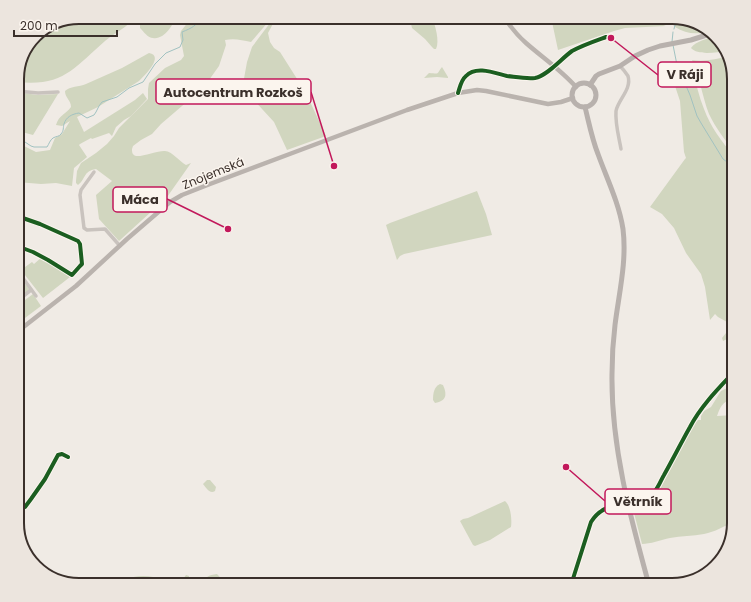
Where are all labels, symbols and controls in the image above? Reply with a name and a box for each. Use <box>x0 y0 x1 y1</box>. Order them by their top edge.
scale bar <box>14 12 117 38</box>
text: 200 m <box>20 17 58 34</box>
callout: V Ráji <box>658 62 711 87</box>
text: V Ráji <box>666 65 704 84</box>
callout: Autocentrum Rozkoš <box>156 79 311 104</box>
text: Autocentrum Rozkoš <box>163 83 303 102</box>
street label: Znojemská <box>180 153 246 193</box>
callout: Máca <box>113 187 167 212</box>
text: Máca <box>121 190 159 209</box>
callout: Větrník <box>605 489 671 514</box>
text: Větrník <box>613 492 663 511</box>

